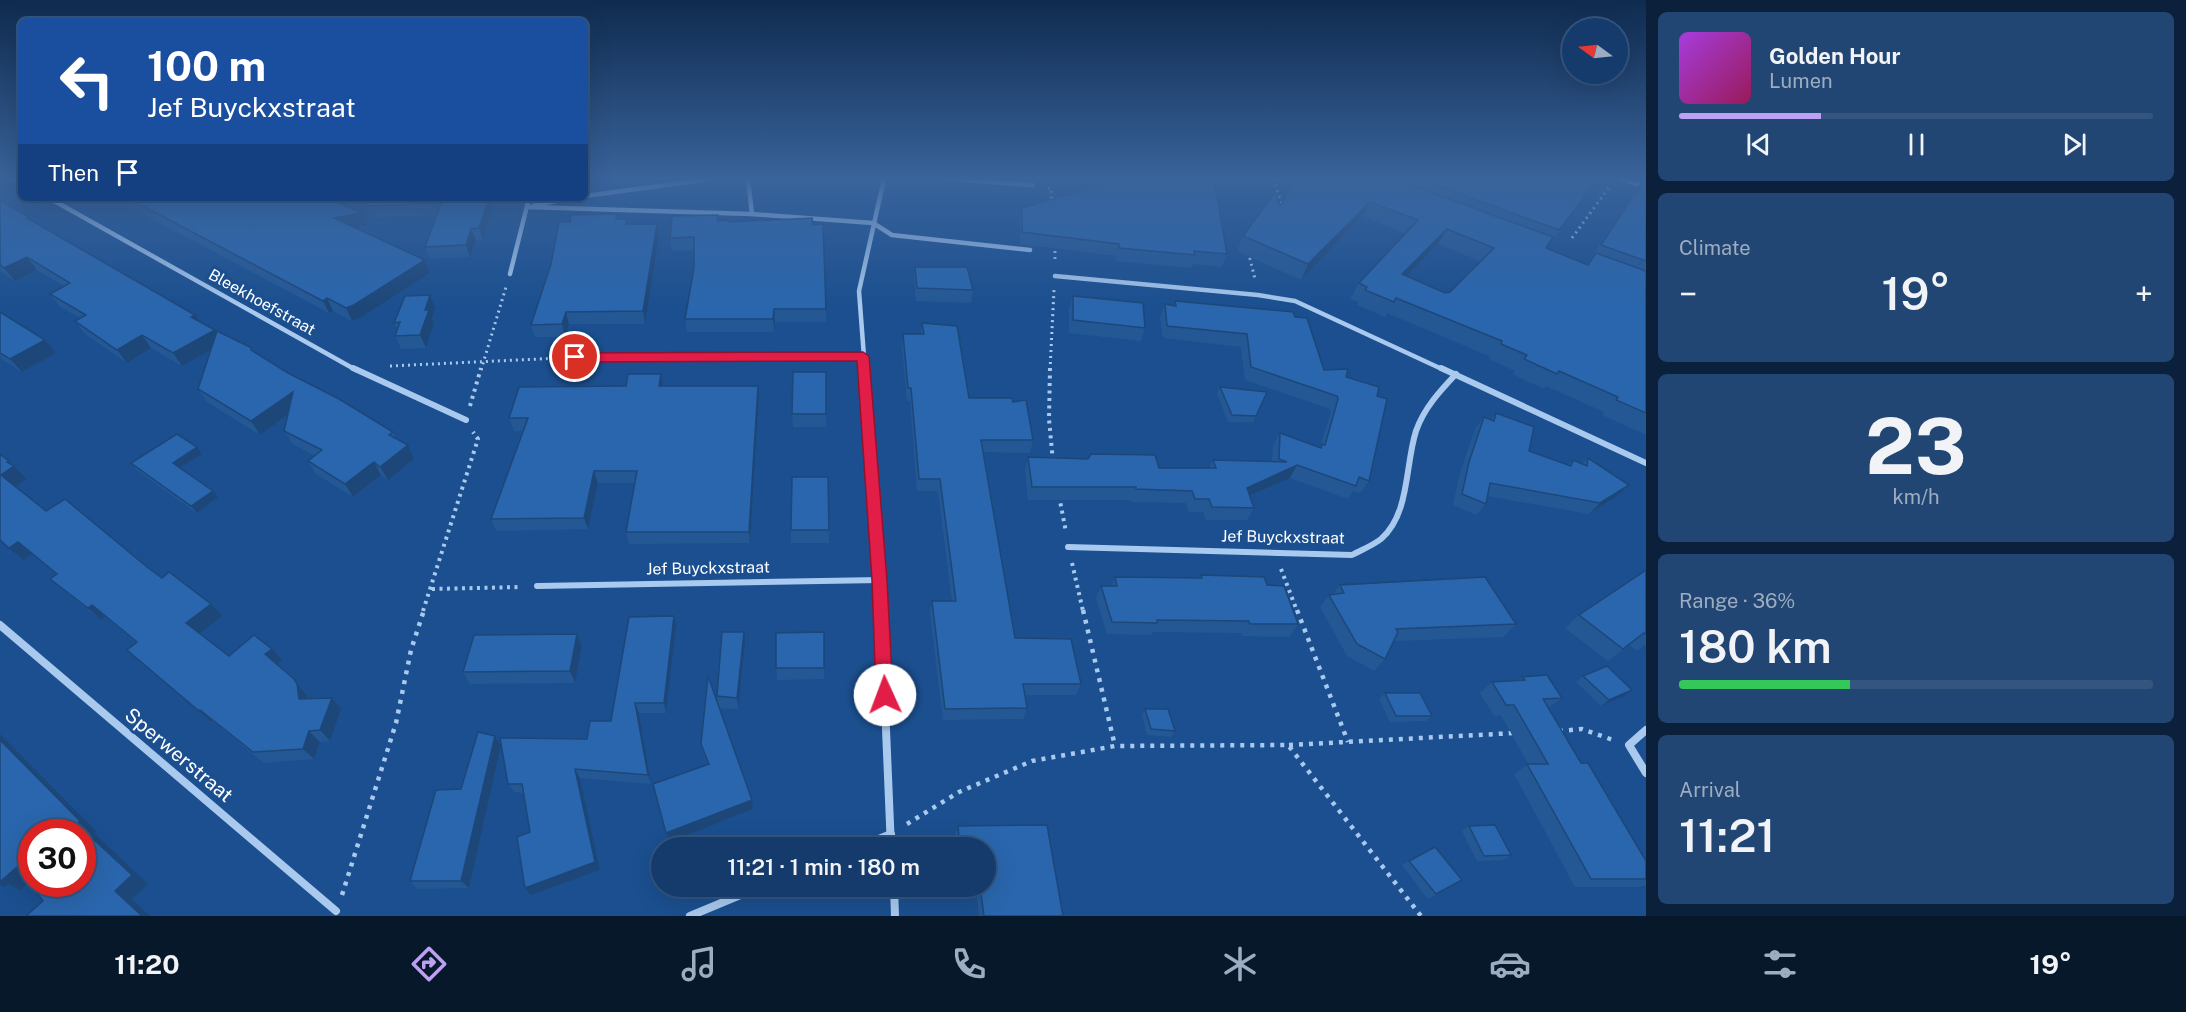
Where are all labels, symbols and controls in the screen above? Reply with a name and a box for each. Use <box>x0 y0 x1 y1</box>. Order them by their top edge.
north arrow <box>1562 18 1628 84</box>
map controls <box>1562 18 1628 84</box>
text: 100 m <box>147 41 266 90</box>
icon: left <box>48 42 126 120</box>
text: Golden Hour <box>1769 43 1900 69</box>
text: Lumen <box>1769 69 1833 93</box>
text: Jef Buyckxstraat <box>147 91 356 123</box>
icon: previous <box>1742 128 1775 161</box>
icon: pause <box>1900 128 1933 161</box>
icon: next <box>2058 128 2091 161</box>
icon: arrive <box>111 156 144 189</box>
text: Then <box>48 160 99 186</box>
text: Climate <box>1679 236 1751 260</box>
street label: Bleekhoefstraat <box>205 265 319 339</box>
text: 19° <box>1882 267 1950 320</box>
text: − <box>1679 275 1697 313</box>
text: + <box>2135 275 2153 313</box>
pin <box>549 331 600 382</box>
icon: arrive <box>558 340 591 373</box>
text: 23 <box>1865 400 1967 492</box>
text: km/h <box>1892 485 1940 509</box>
street label: Jef Buyckxstraat <box>1221 526 1345 548</box>
street label: Jef Buyckxstraat <box>646 557 770 579</box>
text: Range · 36% <box>1679 589 1795 613</box>
text: 180 km <box>1679 620 1832 673</box>
position arrow <box>853 663 917 727</box>
street label: Sperwerstraat <box>120 703 238 807</box>
text: Arrival <box>1679 778 1741 802</box>
text: 11:21 <box>1679 809 1775 862</box>
speed limit sign: 30 <box>18 819 96 897</box>
text: 11:21 · 1 min · 180 m <box>727 854 920 880</box>
icon: directions <box>408 943 450 985</box>
icon: music <box>678 943 720 985</box>
icon: phone <box>948 943 990 985</box>
icon: climate <box>1219 943 1261 985</box>
icon: car <box>1489 943 1531 985</box>
icon: filters <box>1759 943 1801 985</box>
text: 11:20 <box>114 948 180 980</box>
text: 19° <box>2030 948 2072 980</box>

